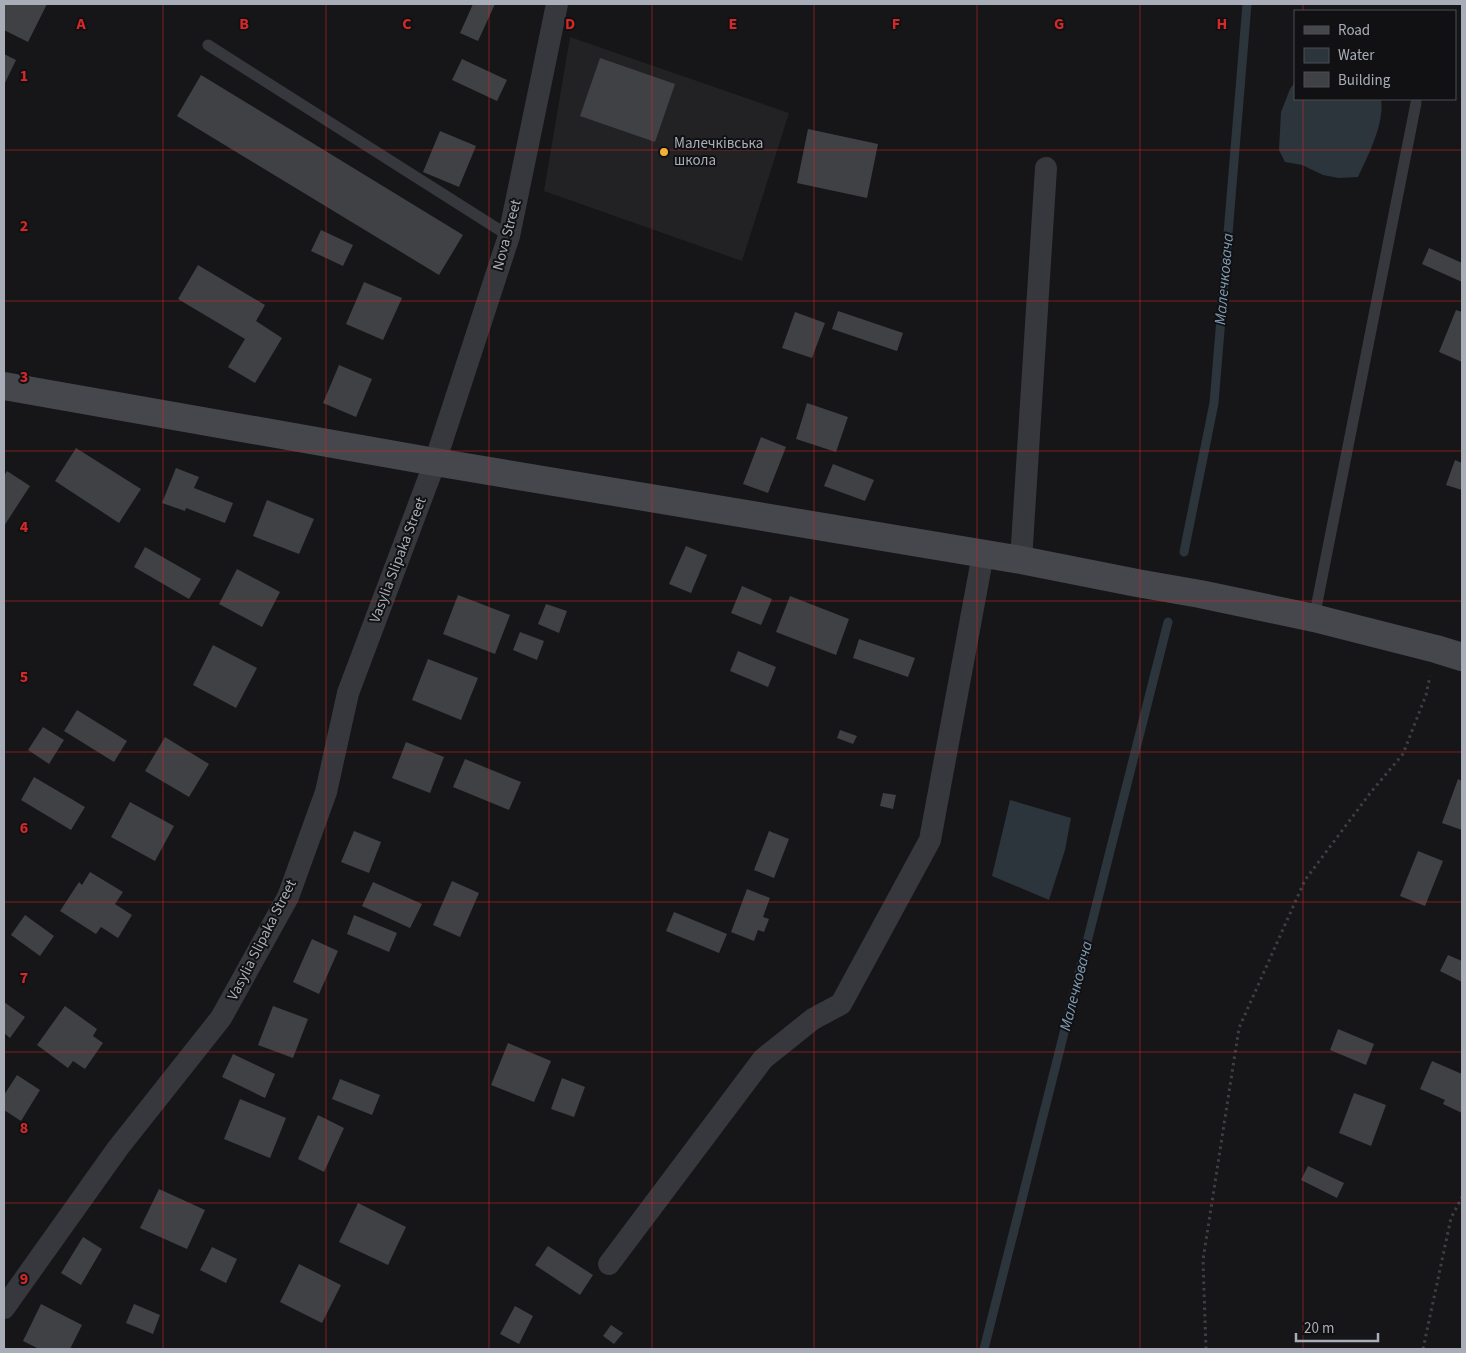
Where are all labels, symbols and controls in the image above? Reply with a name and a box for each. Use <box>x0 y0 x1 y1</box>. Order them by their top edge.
legend <box>1294 10 1456 100</box>
text: A <box>75 13 86 35</box>
text: B <box>239 13 249 35</box>
text: C <box>402 13 412 35</box>
text: D <box>565 13 575 35</box>
text: E <box>729 13 737 35</box>
text: F <box>892 13 900 35</box>
text: G <box>1054 13 1064 35</box>
text: H <box>1217 13 1227 35</box>
text: Road <box>1338 20 1370 41</box>
text: Water <box>1338 45 1375 66</box>
text: 1 <box>20 65 28 87</box>
text: Building <box>1338 70 1391 91</box>
place label: Малечківська школа <box>674 133 763 171</box>
marker: Малечківська школа <box>658 146 670 158</box>
street label: Nova Street <box>487 197 527 273</box>
text: 2 <box>20 215 28 237</box>
water label: Малечковача <box>1209 232 1239 326</box>
text: 3 <box>20 366 28 388</box>
street label: Vasylia Slipaka Street <box>364 494 432 626</box>
text: 4 <box>20 516 29 538</box>
text: 5 <box>20 666 28 688</box>
text: 6 <box>20 817 28 839</box>
street label: Vasylia Slipaka Street <box>222 876 302 1004</box>
water label: Малечковача <box>1054 938 1098 1033</box>
text: 7 <box>20 967 28 989</box>
text: 8 <box>20 1117 28 1139</box>
text: 9 <box>20 1268 28 1290</box>
scale bar <box>1296 1310 1378 1342</box>
text: 20 m <box>1304 1318 1334 1339</box>

